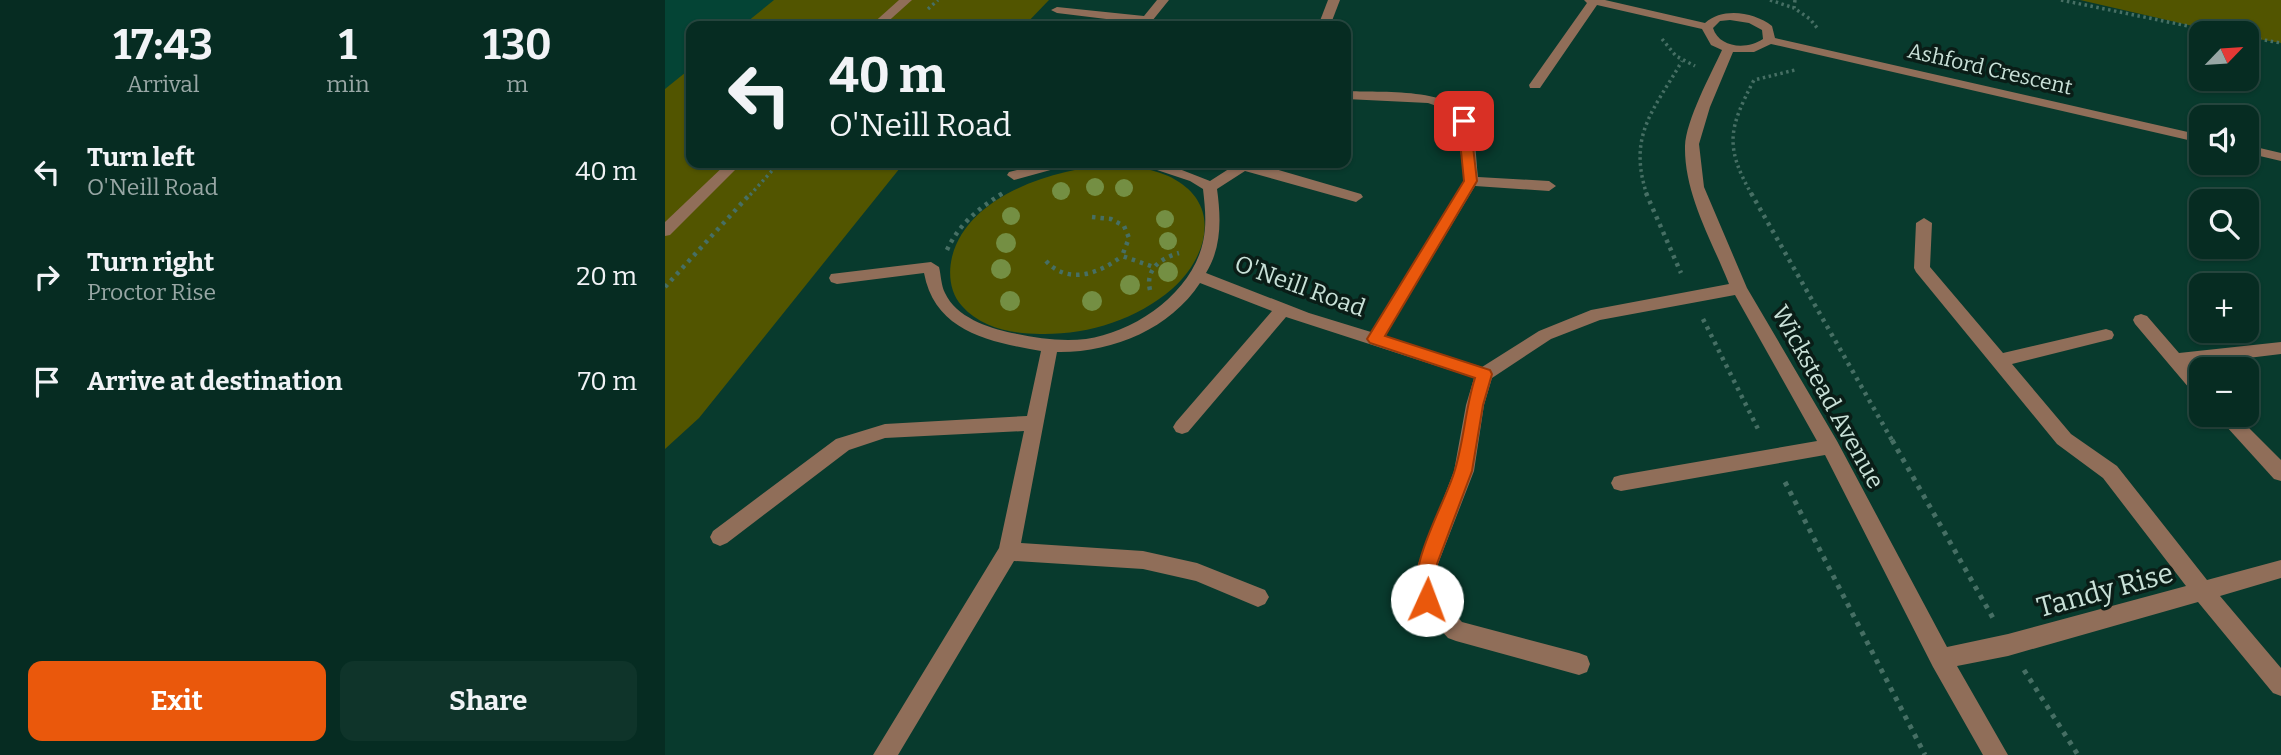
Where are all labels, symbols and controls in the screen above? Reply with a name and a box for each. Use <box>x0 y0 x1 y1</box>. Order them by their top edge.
text: 17:43 <box>113 20 213 70</box>
text: 1 <box>339 20 357 70</box>
text: 130 <box>483 20 552 70</box>
north arrow <box>2189 21 2259 91</box>
map controls <box>2189 21 2259 427</box>
street label: Ashford Crescent <box>1905 37 2075 101</box>
text: 40 m <box>829 46 946 105</box>
icon: left <box>714 49 805 140</box>
text: Arrival <box>127 70 200 98</box>
text: min <box>326 70 370 98</box>
text: m <box>506 70 528 98</box>
pin <box>1434 91 1494 151</box>
icon: arrive <box>1445 102 1483 140</box>
button: sound <box>2189 105 2259 175</box>
text: O'Neill Road <box>829 106 1012 144</box>
text: Turn left <box>87 142 195 173</box>
icon: left <box>28 153 66 191</box>
text: 40 m <box>575 156 637 187</box>
text: O'Neill Road <box>87 173 218 201</box>
button: search <box>2189 189 2259 259</box>
text: Turn right <box>87 247 214 278</box>
street label: O'Neill Road <box>1231 249 1369 323</box>
icon: right <box>28 258 66 296</box>
text: 20 m <box>576 261 637 292</box>
button: + <box>2189 273 2259 343</box>
text: Proctor Rise <box>87 278 216 306</box>
street label: Wickstead Avenue <box>1766 301 1890 493</box>
button: − <box>2189 357 2259 427</box>
icon: arrive <box>28 363 66 401</box>
text: Arrive at destination <box>87 366 342 397</box>
text: 70 m <box>578 366 637 397</box>
street label: Tandy Rise <box>2033 556 2177 624</box>
position arrow <box>1390 563 1464 637</box>
button: Exit <box>28 661 326 741</box>
button: Share <box>340 661 637 741</box>

